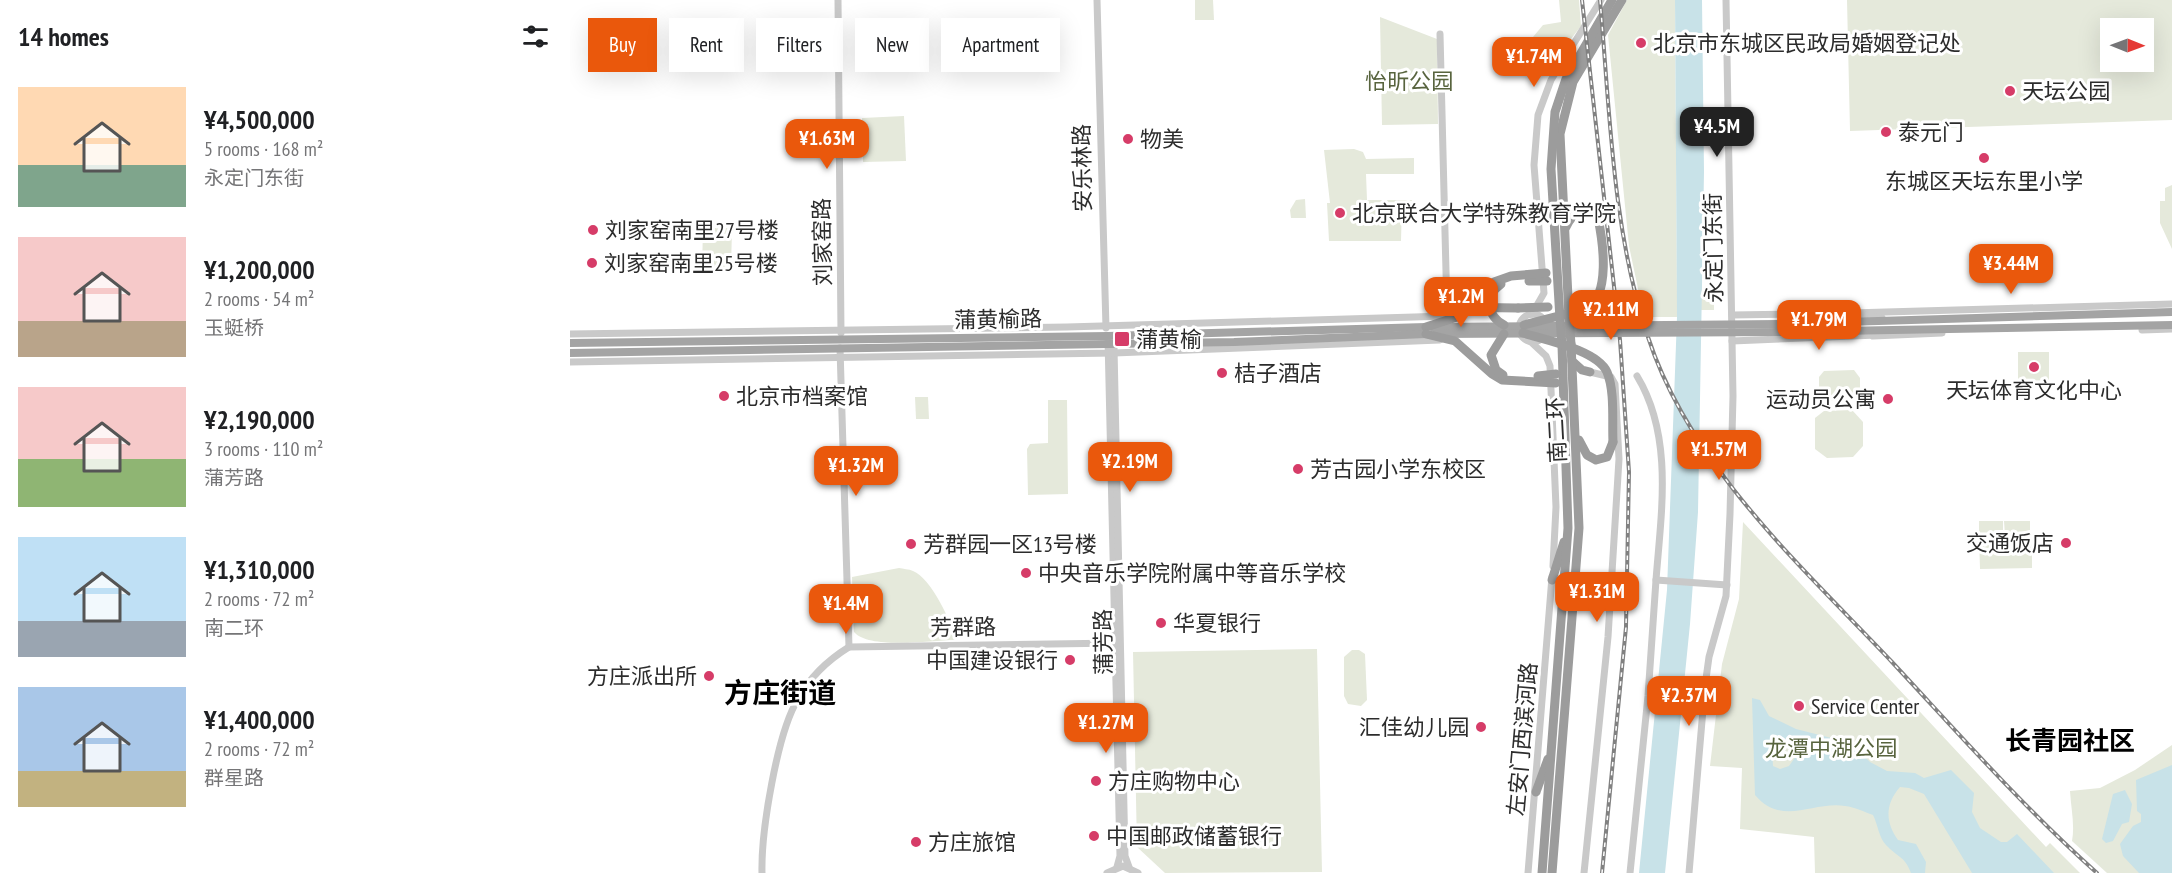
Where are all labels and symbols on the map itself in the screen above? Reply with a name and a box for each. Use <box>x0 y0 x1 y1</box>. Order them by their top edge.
north arrow <box>2100 18 2154 72</box>
place label: 北京市东城区民政局婚姻登记处 <box>1653 29 1961 57</box>
marker: 北京市东城区民政局婚姻登记处 <box>1634 36 1648 50</box>
pin: ¥1.74M <box>1485 37 1583 88</box>
park label: 怡昕公园 <box>1365 67 1453 95</box>
place label: 天坛公园 <box>2022 77 2110 105</box>
marker: 天坛公园 <box>2003 84 2017 98</box>
pin: ¥4.5M <box>1675 107 1759 158</box>
place label: 泰元门 <box>1898 118 1964 146</box>
pin: ¥1.63M <box>778 119 876 170</box>
street label: 安乐林路 <box>1067 124 1097 212</box>
place label: 物美 <box>1140 125 1184 153</box>
marker: 泰元门 <box>1879 125 1893 139</box>
marker: 物美 <box>1121 132 1135 146</box>
marker: 东城区天坛东里小学 <box>1977 151 1991 165</box>
place label: 东城区天坛东里小学 <box>1885 167 2083 195</box>
street label: 永定门东街 <box>1698 193 1728 303</box>
street label: 刘家窑路 <box>807 198 837 286</box>
place label: 北京联合大学特殊教育学院 <box>1352 199 1616 227</box>
marker: 北京联合大学特殊教育学院 <box>1333 206 1347 220</box>
place label: 刘家窑南里27号楼 <box>605 216 779 244</box>
marker: 刘家窑南里27号楼 <box>586 223 600 237</box>
pin: ¥3.44M <box>1962 244 2060 295</box>
place label: 刘家窑南里25号楼 <box>604 249 778 277</box>
marker: 刘家窑南里25号楼 <box>585 256 599 270</box>
pin: ¥1.2M <box>1419 277 1503 328</box>
pin: ¥2.11M <box>1562 290 1660 341</box>
pin: ¥1.79M <box>1770 300 1868 351</box>
street label: 蒲黄榆路 <box>954 304 1042 334</box>
place label: 蒲黄榆 <box>1136 325 1202 353</box>
marker: 蒲黄榆 <box>1113 330 1131 348</box>
place label: 桔子酒店 <box>1234 359 1322 387</box>
marker: 天坛体育文化中心 <box>2027 360 2041 374</box>
marker: 桔子酒店 <box>1215 366 1229 380</box>
place label: 天坛体育文化中心 <box>1946 376 2122 404</box>
place label: 北京市档案馆 <box>736 382 868 410</box>
place label: 运动员公寓 <box>1766 385 1876 413</box>
marker: 北京市档案馆 <box>717 389 731 403</box>
marker: 运动员公寓 <box>1881 392 1895 406</box>
street label: 南二环 <box>1540 396 1572 464</box>
pin: ¥1.57M <box>1670 430 1768 481</box>
pin: ¥2.19M <box>1081 442 1179 493</box>
pin: ¥1.32M <box>807 446 905 497</box>
place label: 芳古园小学东校区 <box>1310 455 1486 483</box>
marker: 芳古园小学东校区 <box>1291 462 1305 476</box>
place label: 交通饭店 <box>1966 529 2054 557</box>
place label: 芳群园一区13号楼 <box>923 530 1097 558</box>
marker: 交通饭店 <box>2059 536 2073 550</box>
marker: 芳群园一区13号楼 <box>904 537 918 551</box>
place label: 中央音乐学院附属中等音乐学校 <box>1038 559 1346 587</box>
marker: 中央音乐学院附属中等音乐学校 <box>1019 566 1033 580</box>
pin: ¥1.31M <box>1548 572 1646 623</box>
pin: ¥1.4M <box>804 584 888 635</box>
street label: 蒲芳路 <box>1088 609 1118 675</box>
place label: 华夏银行 <box>1173 609 1261 637</box>
street label: 芳群路 <box>930 612 996 642</box>
marker: 华夏银行 <box>1154 616 1168 630</box>
place label: 中国建设银行 <box>926 646 1058 674</box>
marker: 中国建设银行 <box>1063 653 1077 667</box>
street label: 左安门西滨河路 <box>1501 661 1543 817</box>
place label: 方庄派出所 <box>587 662 697 690</box>
marker: 方庄派出所 <box>702 669 716 683</box>
district label: 方庄街道 <box>724 674 836 711</box>
pin: ¥2.37M <box>1640 676 1738 727</box>
place label: Service Center <box>1811 692 1919 720</box>
marker: Service Center <box>1792 699 1806 713</box>
pin: ¥1.27M <box>1057 703 1155 754</box>
place label: 汇佳幼儿园 <box>1359 713 1469 741</box>
marker: 汇佳幼儿园 <box>1474 720 1488 734</box>
district label: 长青园社区 <box>2005 724 2135 757</box>
park label: 龙潭中湖公园 <box>1765 734 1897 762</box>
place label: 方庄购物中心 <box>1108 767 1240 795</box>
marker: 方庄购物中心 <box>1089 774 1103 788</box>
place label: 中国邮政储蓄银行 <box>1106 822 1282 850</box>
place label: 方庄旅馆 <box>928 828 1016 856</box>
marker: 中国邮政储蓄银行 <box>1087 829 1101 843</box>
marker: 方庄旅馆 <box>909 835 923 849</box>

